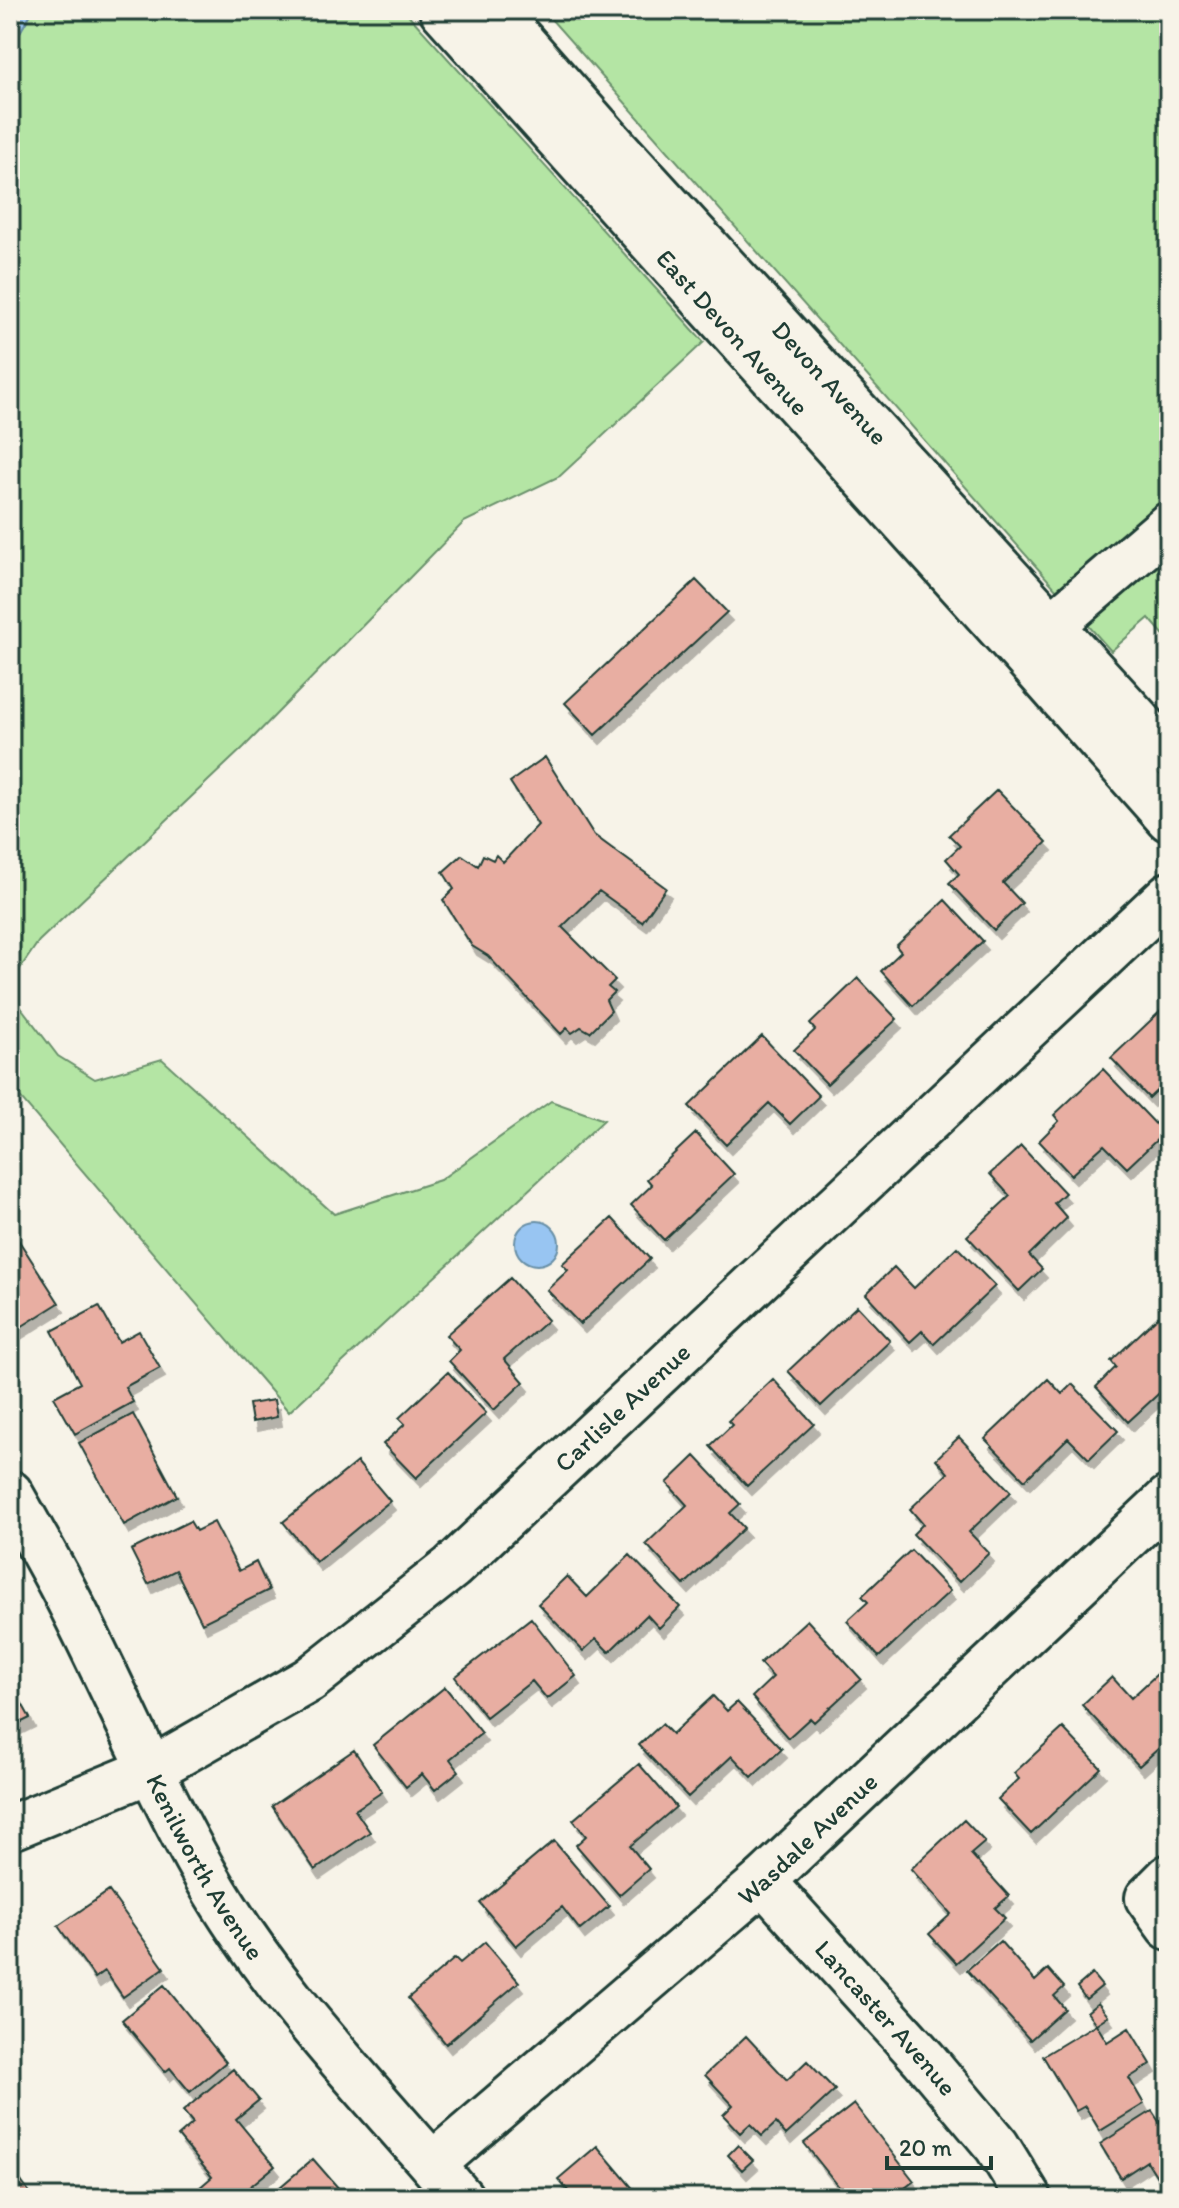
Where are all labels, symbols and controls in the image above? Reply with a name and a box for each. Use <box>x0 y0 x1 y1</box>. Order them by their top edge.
street label: East Devon Avenue <box>649 242 816 422</box>
street label: Devon Avenue <box>765 314 895 452</box>
street label: Carlisle Avenue <box>548 1336 697 1479</box>
street label: Wasdale Avenue <box>731 1765 884 1912</box>
street label: Kenilworth Avenue <box>139 1769 272 1966</box>
street label: Lancaster Avenue <box>808 1933 964 2102</box>
scale bar <box>887 2120 991 2170</box>
text: 20 m <box>899 2133 952 2162</box>

